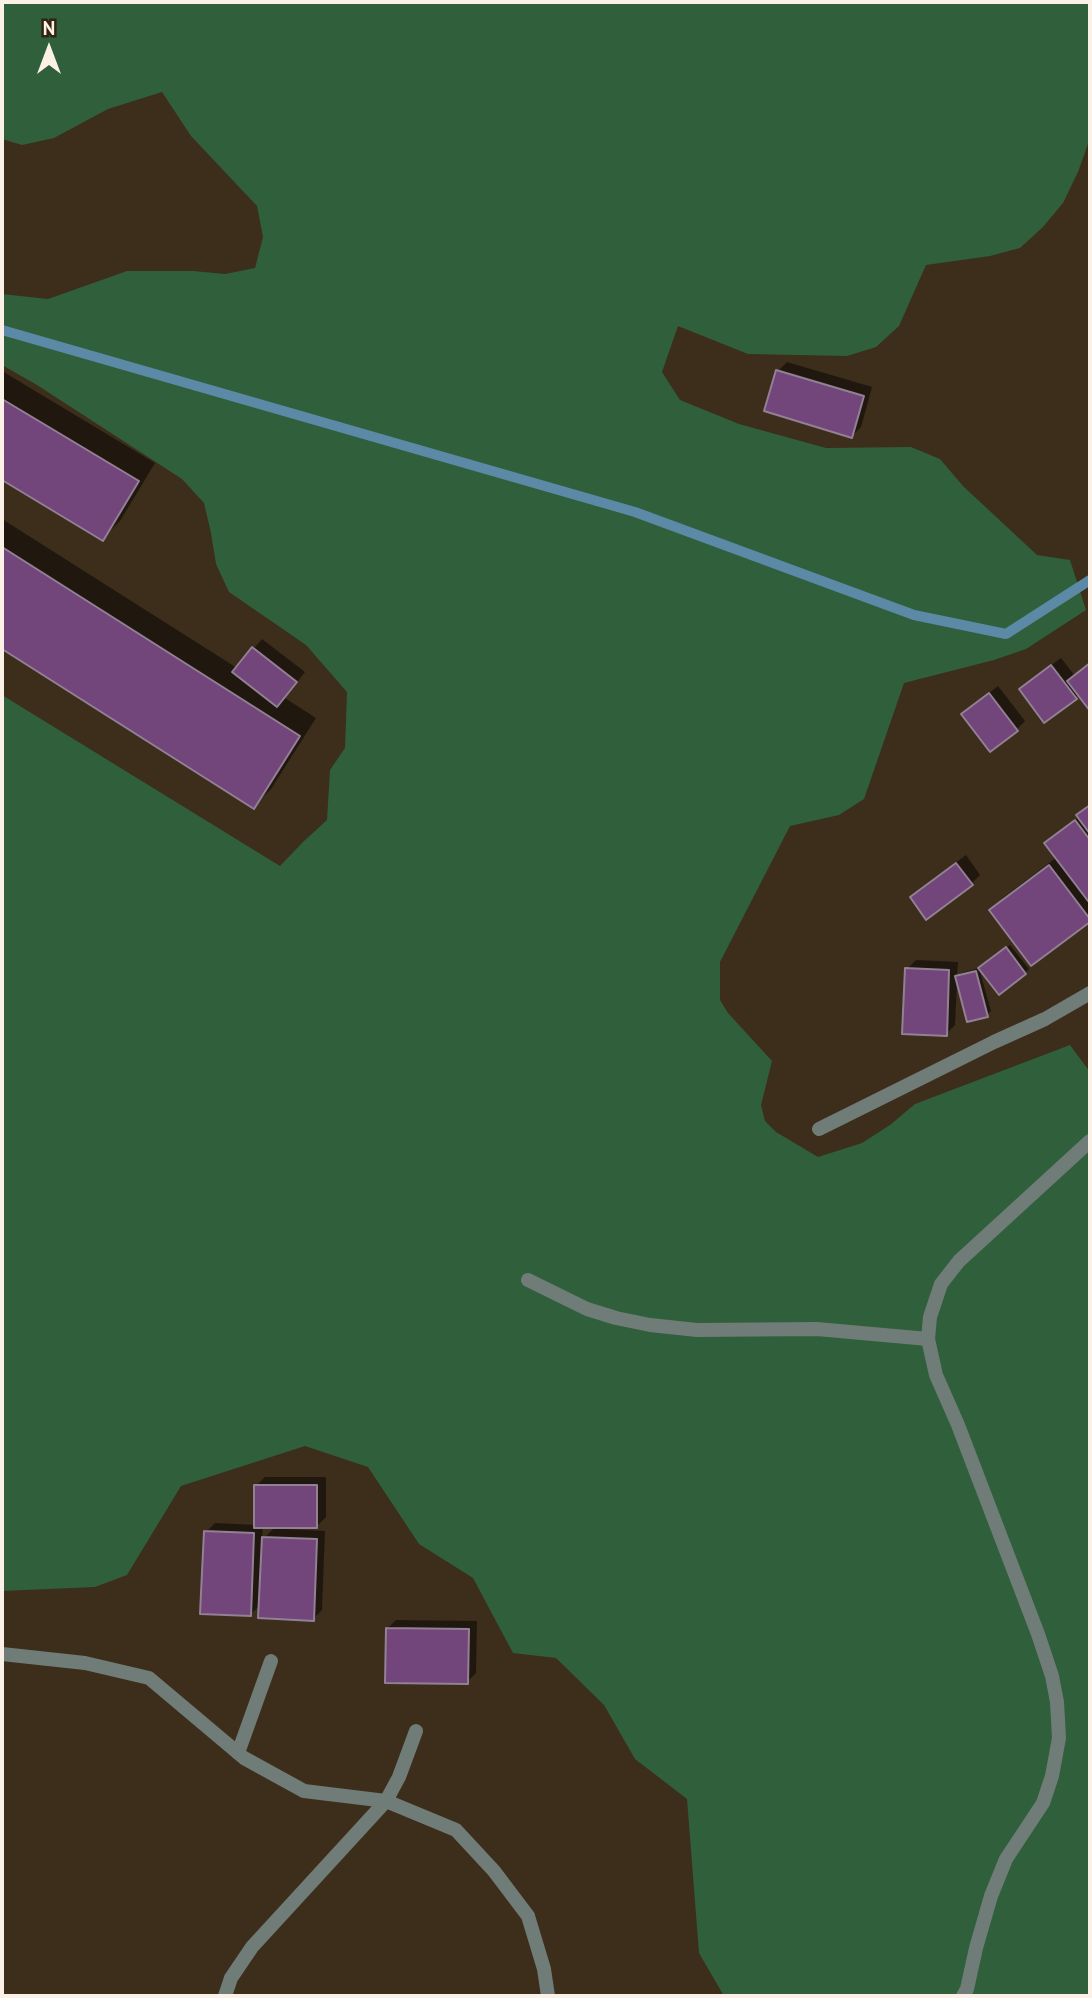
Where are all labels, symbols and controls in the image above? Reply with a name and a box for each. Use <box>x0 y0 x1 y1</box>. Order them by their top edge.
north arrow <box>14 14 84 84</box>
text: N <box>43 16 55 40</box>

